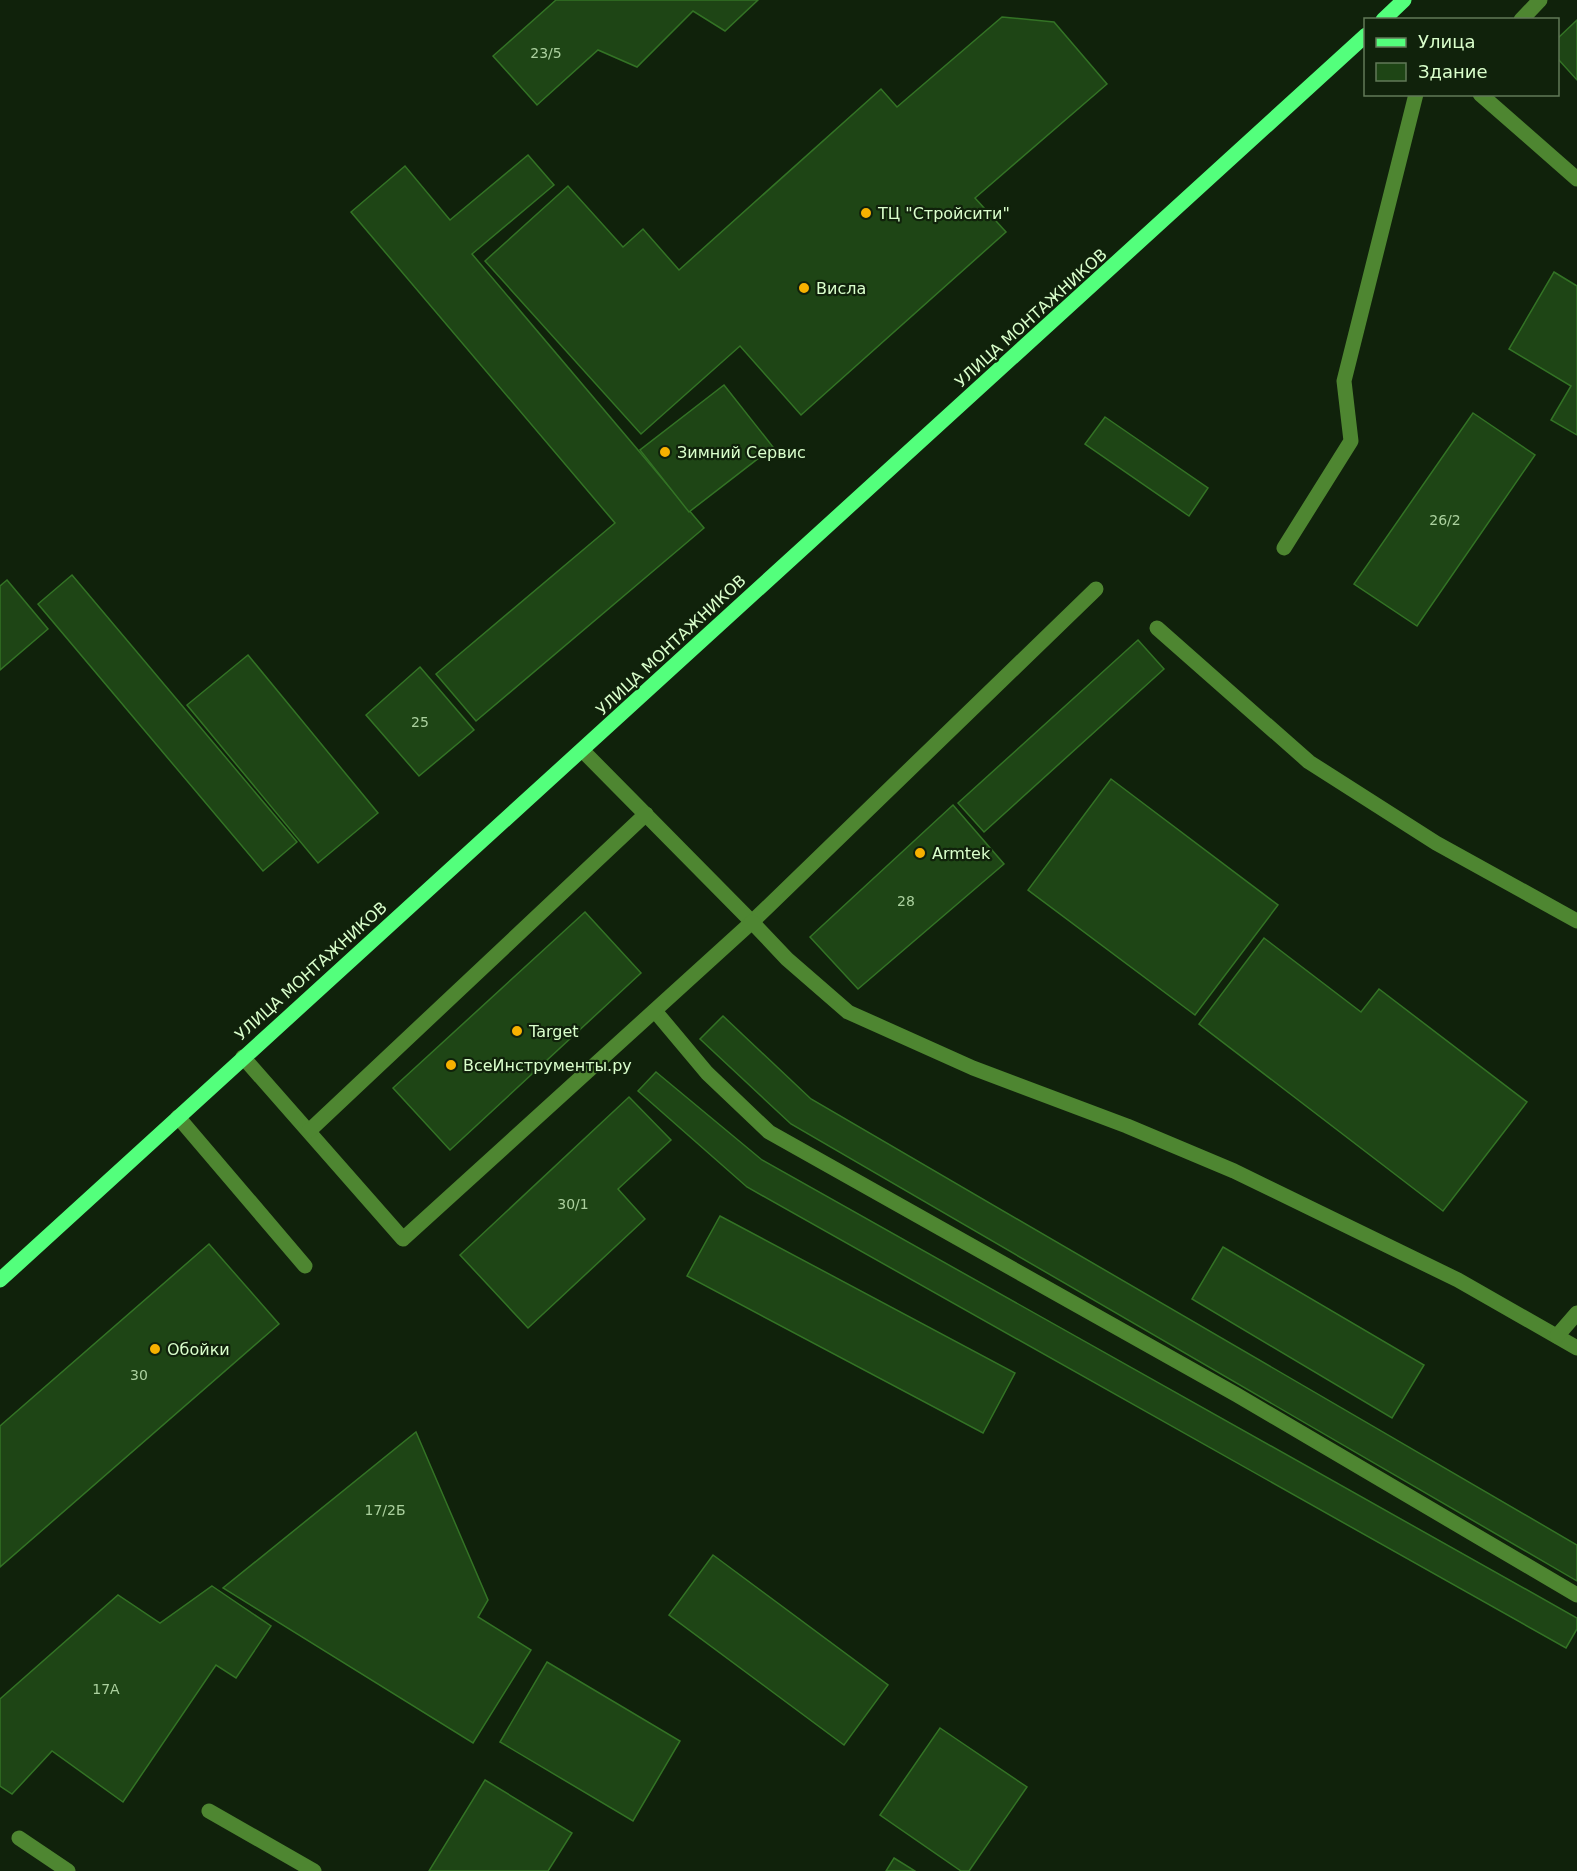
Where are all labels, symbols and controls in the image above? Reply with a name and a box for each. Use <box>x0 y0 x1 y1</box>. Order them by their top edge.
legend <box>1364 18 1559 96</box>
text: Улица <box>1418 31 1475 52</box>
house number: 23/5 <box>530 45 562 61</box>
text: Здание <box>1418 61 1488 82</box>
place label: ТЦ "Стройсити" <box>877 204 1010 223</box>
marker: ТЦ "Стройсити" <box>859 206 873 220</box>
street label: УЛИЦА МОНТАЖНИКОВ <box>951 245 1111 391</box>
place label: Висла <box>816 279 866 298</box>
marker: Висла <box>797 281 811 295</box>
place label: Зимний Сервис <box>677 443 806 462</box>
marker: Зимний Сервис <box>658 445 672 459</box>
house number: 26/2 <box>1429 512 1461 528</box>
street label: УЛИЦА МОНТАЖНИКОВ <box>592 571 750 719</box>
house number: 25 <box>411 714 429 730</box>
place label: Armtek <box>932 844 991 863</box>
marker: Armtek <box>913 846 927 860</box>
house number: 28 <box>897 893 915 909</box>
street label: УЛИЦА МОНТАЖНИКОВ <box>231 898 391 1044</box>
place label: Target <box>528 1022 579 1041</box>
marker: Target <box>510 1024 524 1038</box>
place label: ВсеИнструменты.ру <box>463 1056 632 1075</box>
marker: ВсеИнструменты.ру <box>444 1058 458 1072</box>
house number: 30/1 <box>557 1196 589 1212</box>
place label: Обойки <box>167 1340 230 1359</box>
marker: Обойки <box>148 1342 162 1356</box>
house number: 30 <box>130 1367 148 1383</box>
house number: 17/2Б <box>364 1502 406 1518</box>
house number: 17А <box>92 1681 120 1697</box>

